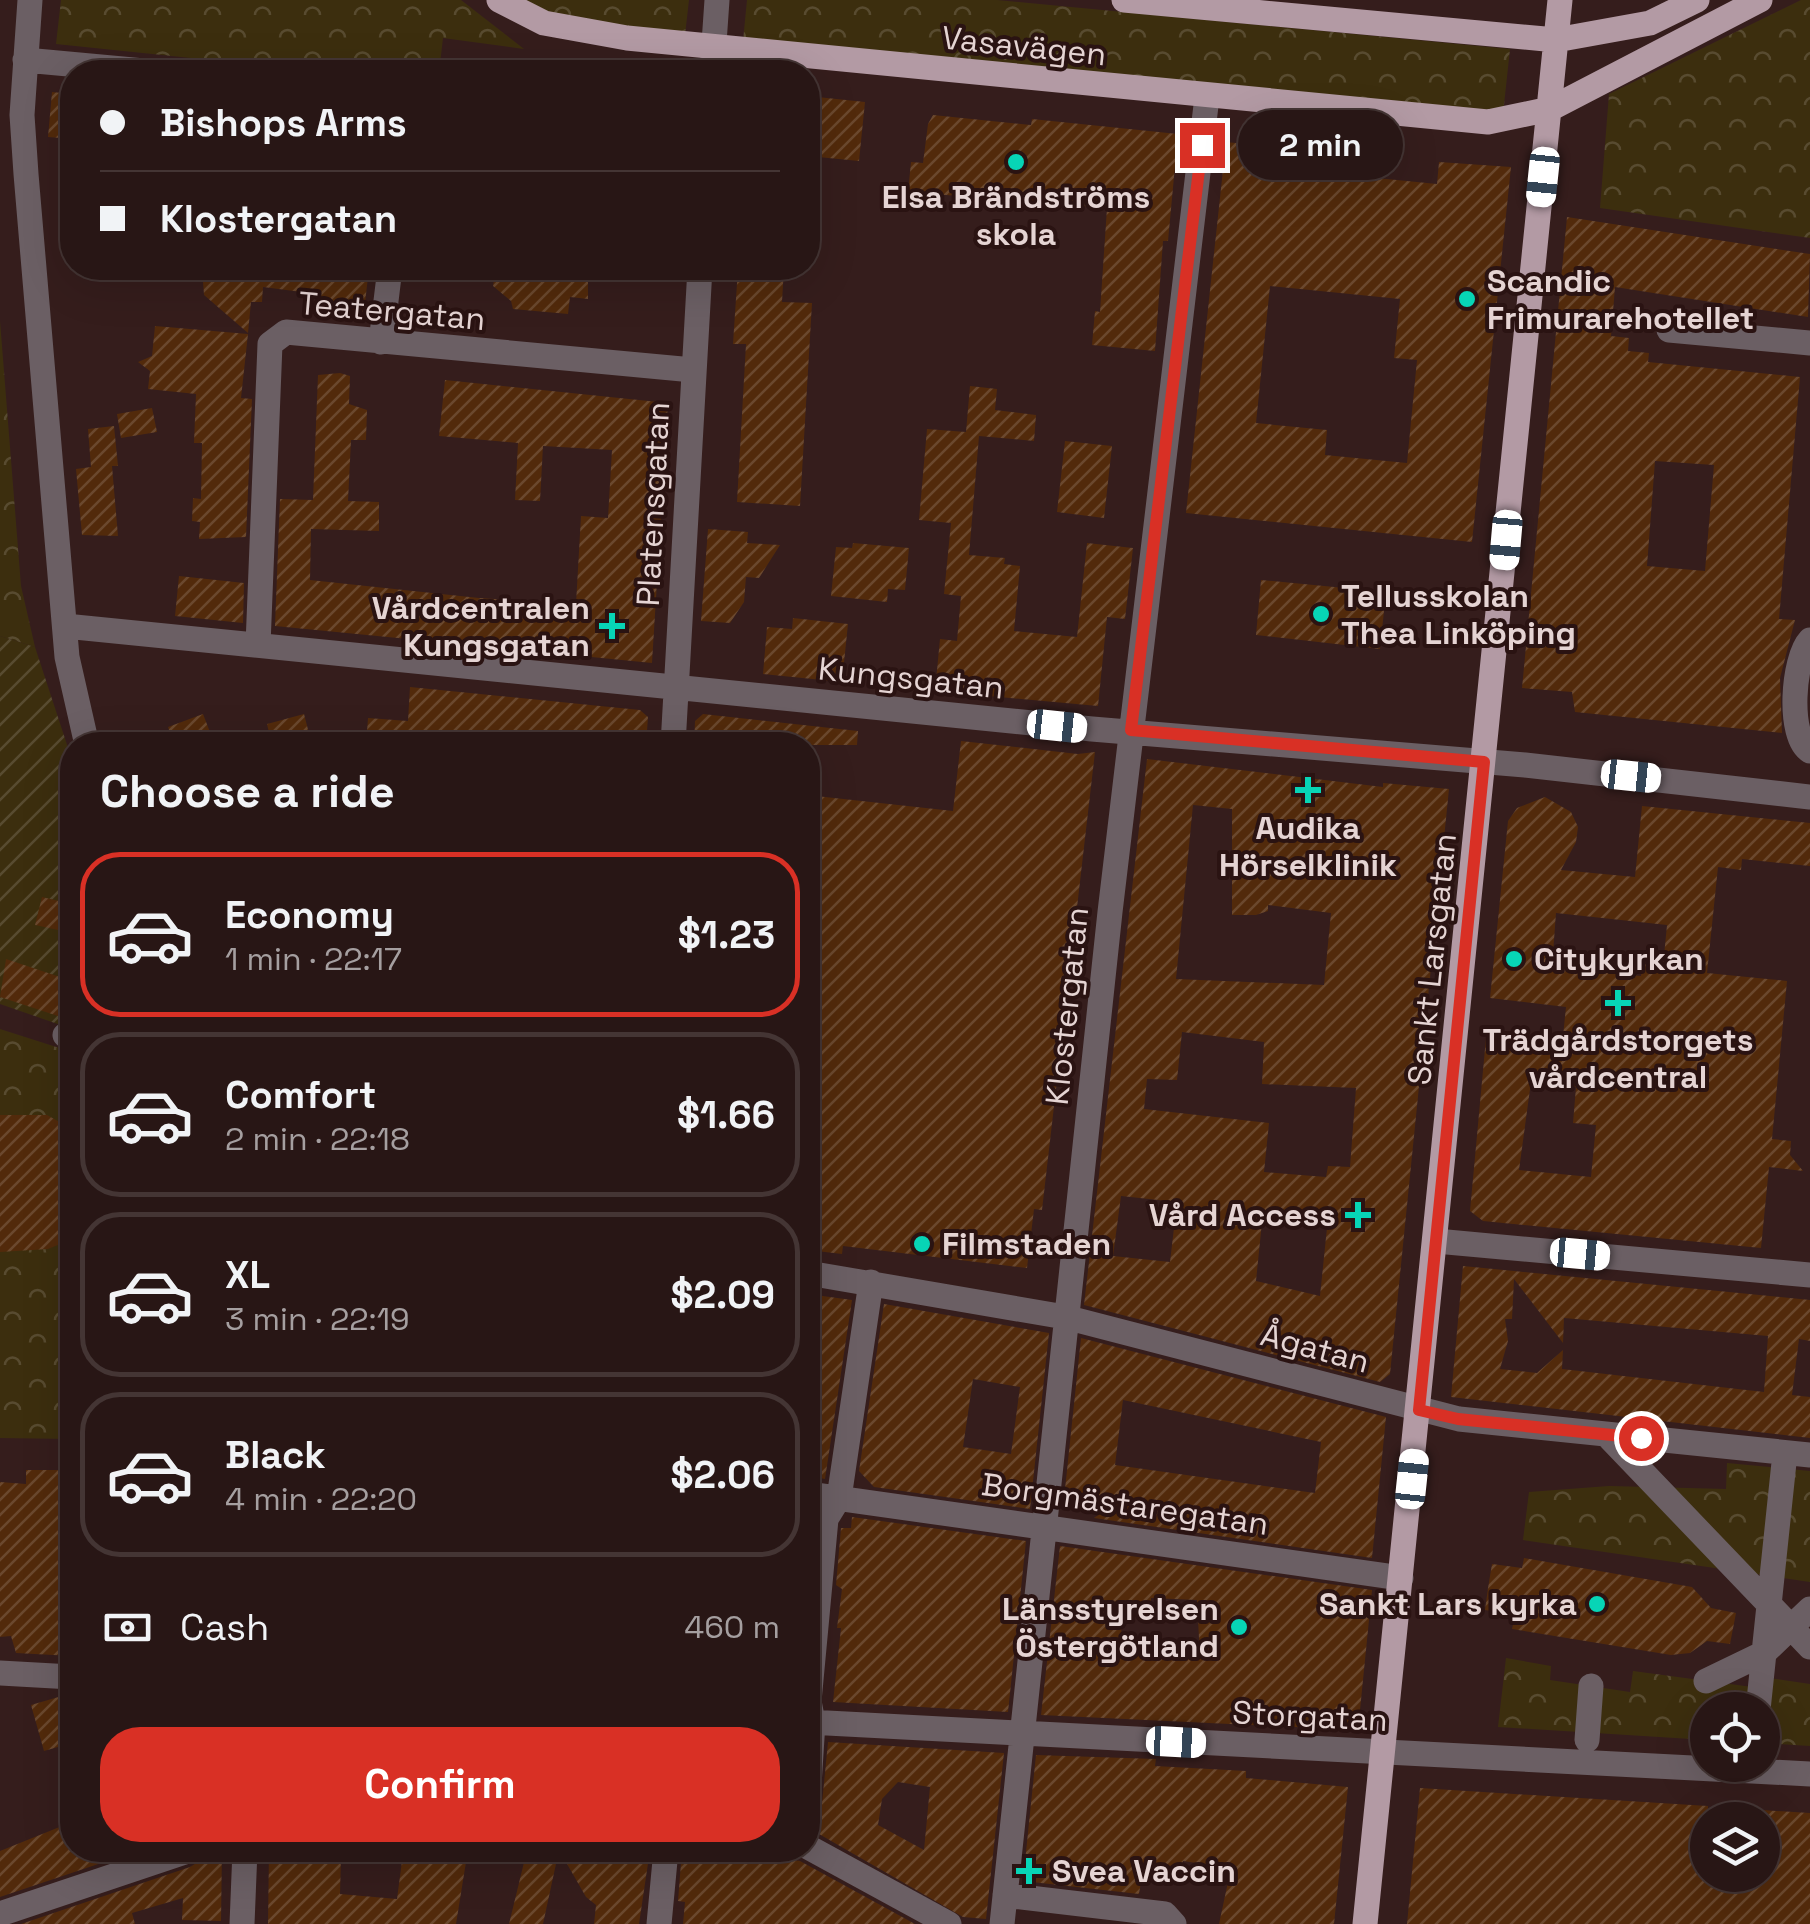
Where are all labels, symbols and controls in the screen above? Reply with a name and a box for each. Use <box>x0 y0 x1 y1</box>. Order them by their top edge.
street label: Vasavägen <box>940 17 1108 75</box>
text: Bishops Arms <box>160 99 407 147</box>
callout: 2 min <box>1237 110 1402 180</box>
route end <box>1180 123 1225 168</box>
text: 2 min <box>1279 125 1362 165</box>
car <box>1525 146 1561 208</box>
marker: Elsa Brändströms skola <box>1005 151 1027 173</box>
place label: Elsa Brändströms skola <box>882 177 1150 254</box>
text: Klostergatan <box>160 195 397 243</box>
place label: Scandic Frimurarehotellet <box>1487 261 1754 338</box>
street label: Teatergatan <box>297 283 487 339</box>
marker: Scandic Frimurarehotellet <box>1456 288 1478 310</box>
street label: Platensgatan <box>628 401 678 607</box>
car <box>1488 509 1524 571</box>
place label: Tellusskolan Thea Linköping <box>1341 576 1576 653</box>
place label: Vårdcentralen Kungsgatan <box>372 588 590 665</box>
marker: Tellusskolan Thea Linköping <box>1310 603 1332 625</box>
marker: Vårdcentralen Kungsgatan <box>599 613 625 639</box>
street label: Kungsgatan <box>816 648 1006 708</box>
car <box>1026 708 1088 744</box>
car <box>1600 758 1662 794</box>
text: Choose a ride <box>100 763 395 820</box>
marker: Audika Hörselklinik <box>1295 777 1321 803</box>
place label: Audika Hörselklinik <box>1219 808 1397 885</box>
street label: Sankt Larsgatan <box>1399 831 1465 1087</box>
icon: car <box>105 890 195 980</box>
text: Economy <box>225 891 394 939</box>
street label: Klostergatan <box>1037 905 1097 1107</box>
text: $1.23 <box>678 911 775 959</box>
text: 1 min · 22:17 <box>225 939 402 979</box>
place label: Citykyrkan <box>1534 939 1704 979</box>
marker: Citykyrkan <box>1503 948 1525 970</box>
marker: Trädgårdstorgets vårdcentral <box>1605 990 1631 1016</box>
place label: Trädgårdstorgets vårdcentral <box>1483 1020 1753 1097</box>
icon: car <box>105 1070 195 1160</box>
text: Comfort <box>225 1071 376 1119</box>
text: $1.66 <box>677 1091 775 1139</box>
text: 2 min · 22:18 <box>225 1119 410 1159</box>
place label: Vård Access <box>1149 1195 1336 1235</box>
marker: Vård Access <box>1345 1202 1371 1228</box>
place label: Filmstaden <box>942 1224 1111 1264</box>
marker: Filmstaden <box>911 1233 933 1255</box>
car <box>1549 1236 1611 1272</box>
icon: car <box>105 1250 195 1340</box>
text: XL <box>225 1251 270 1299</box>
text: $2.09 <box>670 1271 775 1319</box>
text: 3 min · 22:19 <box>225 1299 410 1339</box>
street label: Ågatan <box>1256 1314 1374 1382</box>
route start <box>1619 1416 1664 1461</box>
icon: car <box>105 1430 195 1520</box>
text: Black <box>225 1431 326 1479</box>
car <box>1394 1448 1430 1510</box>
text: $2.06 <box>670 1451 775 1499</box>
street label: Borgmästaregatan <box>979 1464 1271 1544</box>
text: 4 min · 22:20 <box>225 1479 417 1519</box>
place label: Sankt Lars kyrka <box>1319 1584 1577 1624</box>
place label: Länsstyrelsen Östergötland <box>1002 1589 1219 1666</box>
marker: Sankt Lars kyrka <box>1586 1593 1608 1615</box>
icon: cash <box>100 1600 155 1655</box>
text: Cash <box>180 1603 269 1651</box>
text: 460 m <box>684 1607 780 1647</box>
marker: Länsstyrelsen Östergötland <box>1228 1616 1250 1638</box>
street label: Storgatan <box>1231 1692 1389 1740</box>
map controls <box>1690 1692 1780 1892</box>
button: locate <box>1690 1692 1780 1782</box>
car <box>1145 1725 1207 1759</box>
button: Confirm <box>100 1727 780 1842</box>
button: layers <box>1690 1802 1780 1892</box>
place label: Svea Vaccin <box>1052 1851 1236 1891</box>
marker: Svea Vaccin <box>1016 1858 1042 1884</box>

